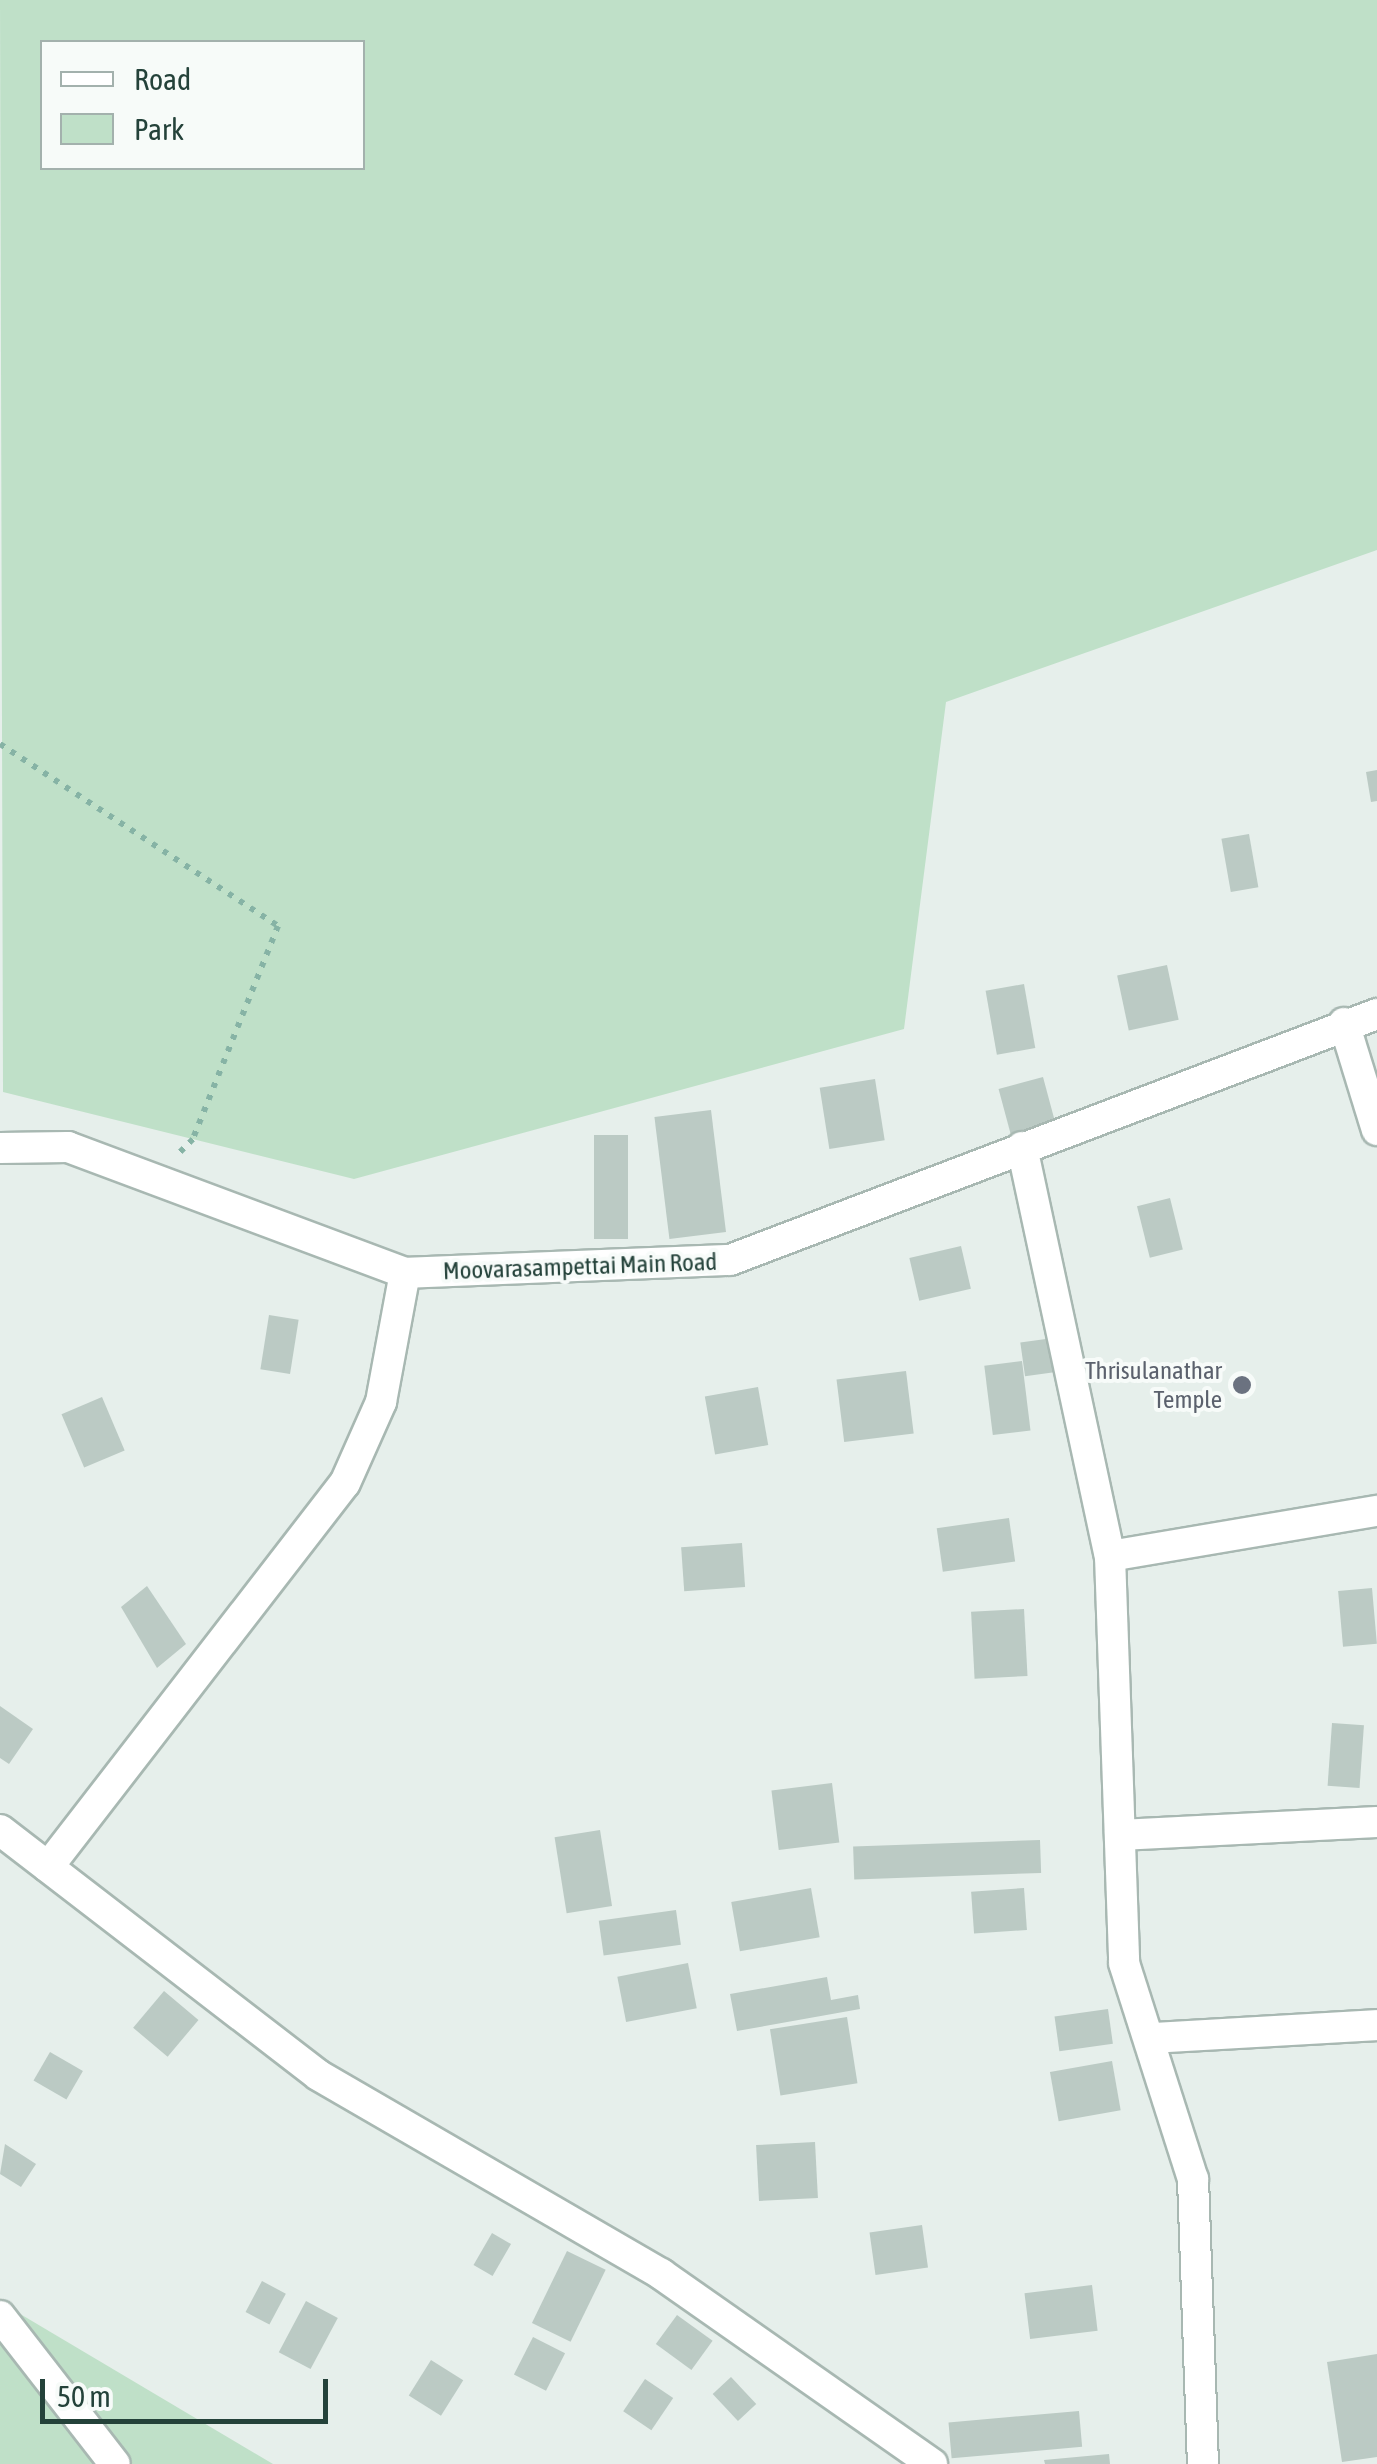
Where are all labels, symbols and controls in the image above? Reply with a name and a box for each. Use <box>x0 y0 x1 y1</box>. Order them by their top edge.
legend <box>40 40 365 170</box>
text: Road <box>134 62 191 96</box>
text: Park <box>134 112 184 146</box>
street label: Moovarasampettai Main Road <box>442 1246 718 1286</box>
place label: Thrisulanathar Temple <box>1085 1356 1222 1415</box>
marker: Thrisulanathar Temple <box>1231 1374 1253 1396</box>
scale bar <box>45 2359 332 2421</box>
text: 50 m <box>57 2379 111 2413</box>

